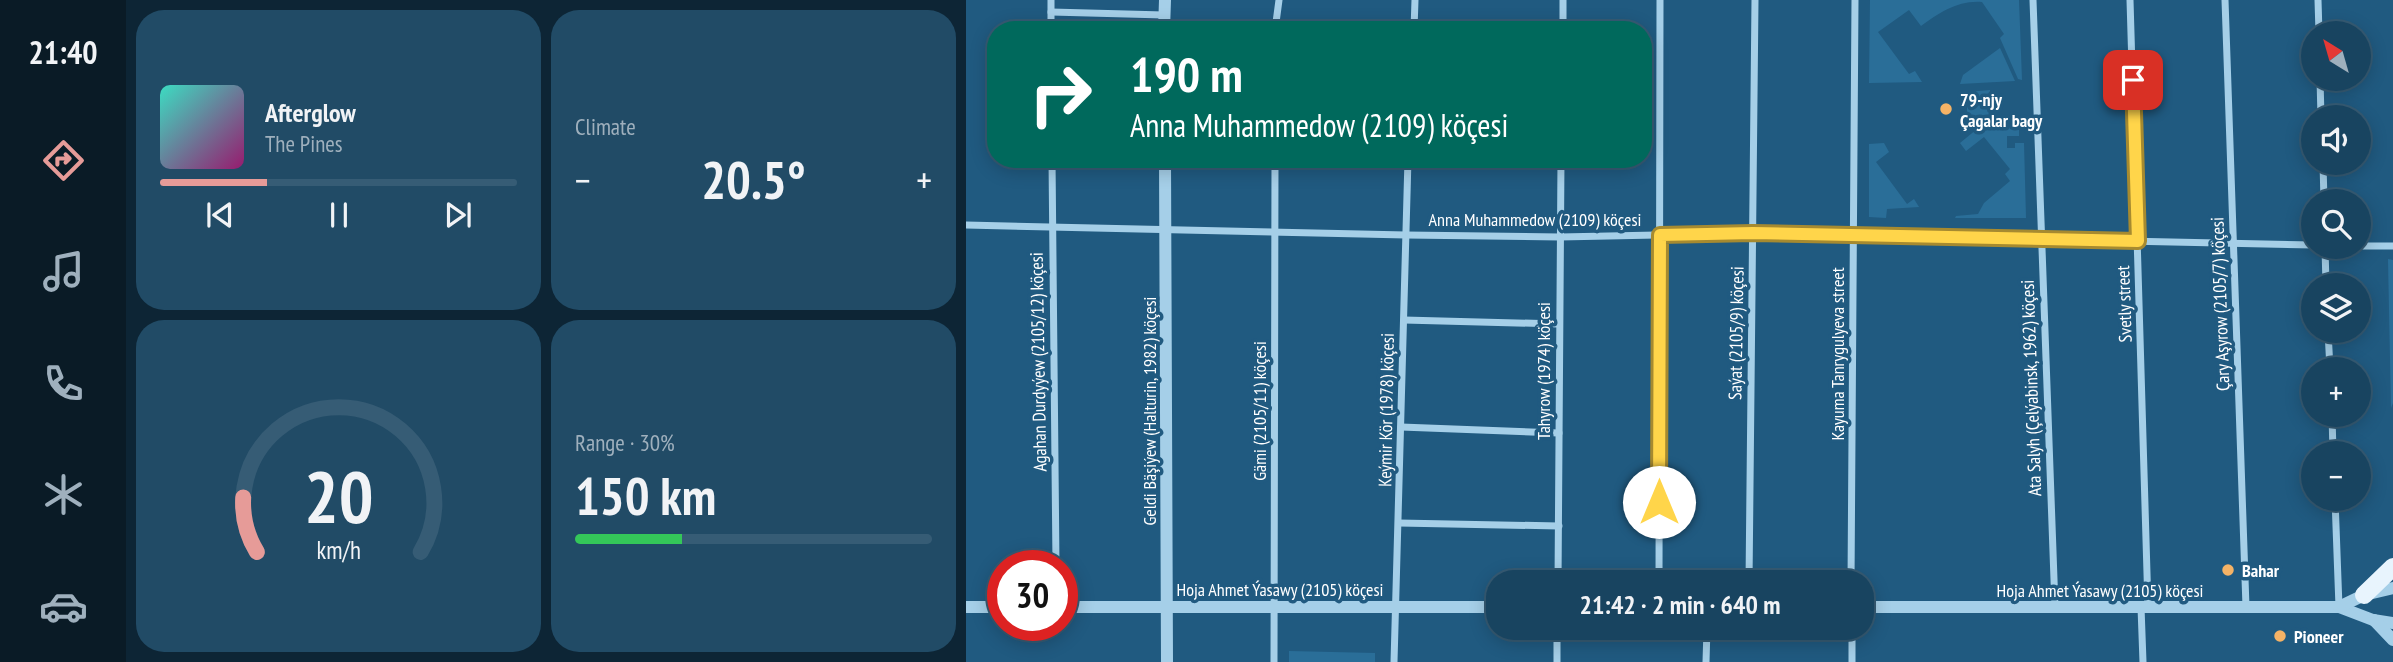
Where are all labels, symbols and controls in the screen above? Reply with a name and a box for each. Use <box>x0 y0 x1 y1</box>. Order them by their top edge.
north arrow <box>2301 21 2371 91</box>
map controls <box>2301 21 2371 511</box>
text: 21:40 <box>28 31 98 73</box>
text: 190 m <box>1130 42 1243 106</box>
icon: right <box>1015 49 1106 140</box>
pin <box>2103 50 2163 110</box>
icon: arrive <box>2114 61 2152 99</box>
place label: 79-njy Çagalar bagy <box>1960 88 2043 132</box>
text: Afterglow <box>265 96 356 129</box>
marker: 79-njy Çagalar bagy <box>1938 101 1954 117</box>
text: Anna Muhammedow (2109) köçesi <box>1130 104 1508 146</box>
button: sound <box>2301 105 2371 175</box>
text: Climate <box>575 112 636 141</box>
text: The Pines <box>265 129 343 158</box>
icon: directions <box>39 136 88 185</box>
text: 20.5° <box>701 146 806 213</box>
text: − <box>575 155 591 204</box>
text: + <box>916 155 932 204</box>
button: search <box>2301 189 2371 259</box>
icon: previous <box>201 196 239 234</box>
icon: pause <box>320 196 358 234</box>
icon: next <box>439 196 477 234</box>
street label: Anna Muhammedow (2109) köçesi <box>1429 208 1641 231</box>
street label: Çary Aşyrow (2105/7) köçesi <box>2205 217 2235 391</box>
icon: music <box>39 247 88 296</box>
street label: Agahan Durdyýew (2105/12) köçesi <box>1025 252 1051 472</box>
street label: Svetly street <box>2111 265 2137 343</box>
street label: Saýat (2105/9) köçesi <box>1723 266 1749 400</box>
street label: Kayuma Tanrygulyeva street <box>1826 267 1849 441</box>
button: layers <box>2301 273 2371 343</box>
street label: Ata Salyh (Çelýabinsk, 1962) köçesi <box>2016 279 2046 497</box>
street label: Geldi Bäşiýew (Halturin, 1982) köçesi <box>1138 296 1161 526</box>
street label: Tahyrow (1974) köçesi <box>1532 302 1555 440</box>
street label: Keýmir Kör (1978) köçesi <box>1373 333 1399 487</box>
street label: Gämi (2105/11) köçesi <box>1248 341 1271 481</box>
button: + <box>2301 357 2371 427</box>
icon: phone <box>39 359 88 408</box>
text: Range · 30% <box>575 428 675 457</box>
button: − <box>2301 441 2371 511</box>
text: 20 <box>304 448 373 542</box>
text: 150 km <box>575 462 716 529</box>
position arrow <box>1622 465 1696 539</box>
icon: climate <box>39 470 88 519</box>
text: km/h <box>316 534 361 566</box>
speed limit sign: 30 <box>987 550 1078 641</box>
place label: Bahar <box>2242 559 2280 582</box>
marker: Bahar <box>2220 562 2236 578</box>
street label: Hoja Ahmet Ýasawy (2105) köçesi <box>1177 578 1383 601</box>
street label: Hoja Ahmet Ýasawy (2105) köçesi <box>1997 579 2203 602</box>
icon: car <box>39 582 88 631</box>
text: 21:42 · 2 min · 640 m <box>1580 588 1780 621</box>
place label: Pioneer <box>2294 625 2344 648</box>
marker: Pioneer <box>2272 628 2288 644</box>

